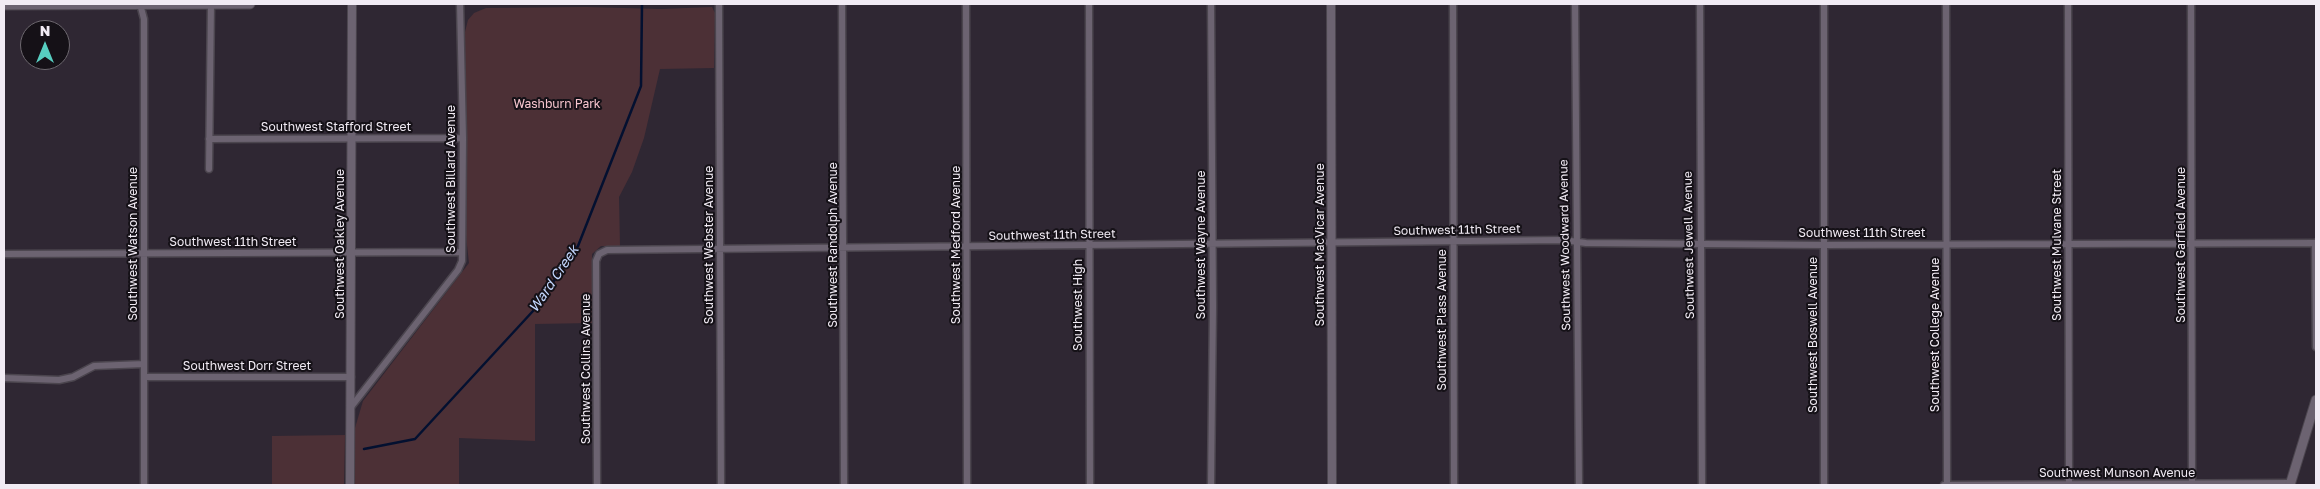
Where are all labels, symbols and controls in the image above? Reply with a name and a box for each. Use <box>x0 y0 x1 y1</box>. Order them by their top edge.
north arrow <box>20 20 70 70</box>
text: N <box>40 22 50 39</box>
park label: Washburn Park <box>513 97 601 111</box>
street label: Southwest Billard Avenue <box>444 105 458 253</box>
street label: Southwest Stafford Street <box>261 120 411 134</box>
street label: Southwest Woodward Avenue <box>1556 159 1574 331</box>
street label: Southwest Randolph Avenue <box>826 162 840 328</box>
street label: Southwest MacVicar Avenue <box>1313 163 1327 327</box>
street label: Southwest Webster Avenue <box>702 166 716 324</box>
street label: Southwest Medford Avenue <box>949 166 963 324</box>
street label: Southwest Watson Avenue <box>126 167 140 321</box>
street label: Southwest Garfield Avenue <box>2174 167 2188 323</box>
street label: Southwest Oakley Avenue <box>333 169 347 319</box>
street label: Southwest Mulvane Street <box>2050 169 2064 321</box>
street label: Southwest Wayne Avenue <box>1194 171 1208 319</box>
street label: Southwest Jewell Avenue <box>1681 171 1697 319</box>
street label: Southwest 11th Street <box>1393 222 1521 238</box>
street label: Southwest 11th Street <box>1798 226 1926 240</box>
street label: Southwest 11th Street <box>988 227 1116 243</box>
street label: Southwest 11th Street <box>169 235 297 249</box>
water label: Ward Creek <box>525 242 583 316</box>
street label: Southwest Plass Avenue <box>1435 249 1449 391</box>
street label: Southwest Boswell Avenue <box>1806 257 1820 413</box>
street label: Southwest College Avenue <box>1928 258 1942 412</box>
street label: Southwest High <box>1071 259 1085 351</box>
street label: Southwest Collins Avenue <box>579 294 593 444</box>
street label: Southwest Dorr Street <box>183 359 311 373</box>
street label: Southwest Munson Avenue <box>2039 466 2195 480</box>

